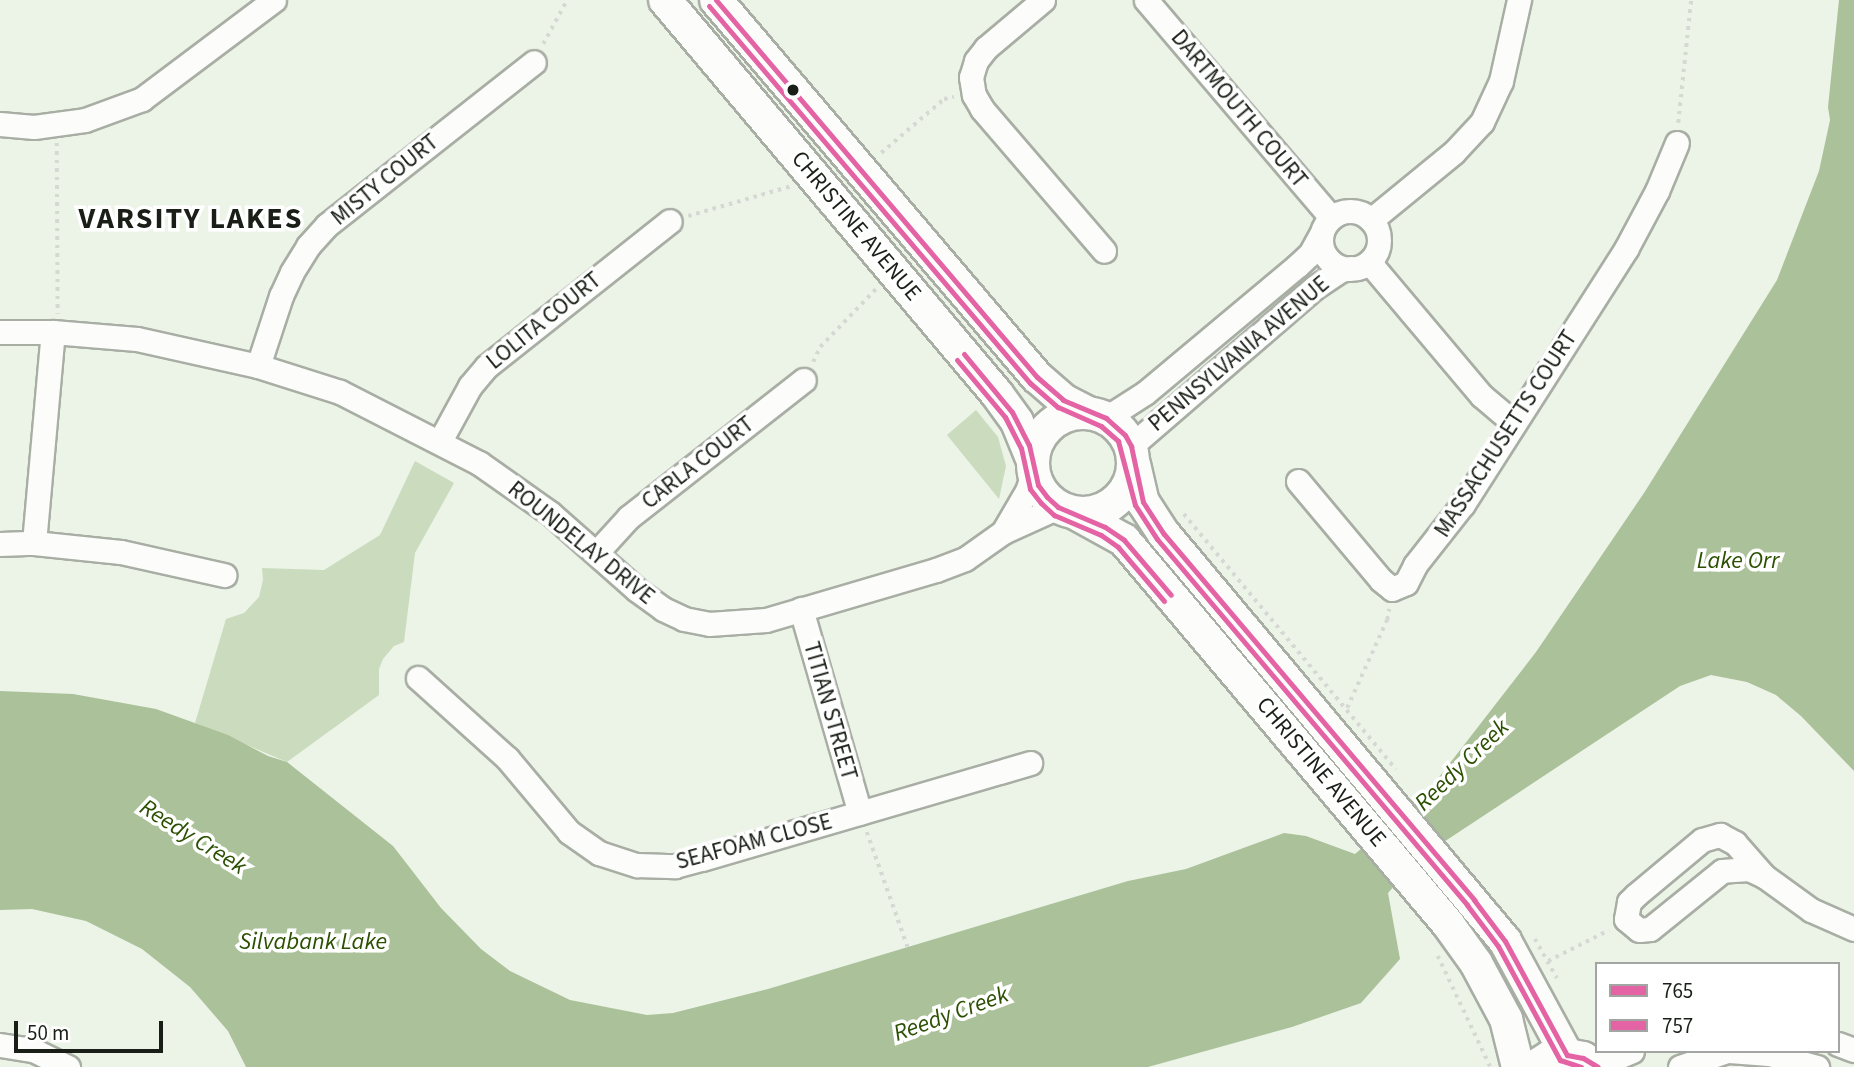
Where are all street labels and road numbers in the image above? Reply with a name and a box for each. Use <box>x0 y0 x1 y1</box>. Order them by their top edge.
street label: DARTMOUTH COURT <box>1165 24 1313 194</box>
street label: MISTY COURT <box>326 128 444 232</box>
street label: CHRISTINE AVENUE <box>785 145 927 307</box>
street label: LOLITA COURT <box>481 266 607 376</box>
street label: PENNSYLVANIA AVENUE <box>1143 270 1335 438</box>
street label: MASSACHUSETTS COURT <box>1429 325 1583 543</box>
street label: CARLA COURT <box>636 411 760 515</box>
street label: ROUNDELAY DRIVE <box>502 475 660 611</box>
street label: TITIAN STREET <box>797 639 863 783</box>
street label: CHRISTINE AVENUE <box>1250 691 1392 853</box>
street label: SEAFOAM CLOSE <box>673 808 835 876</box>

